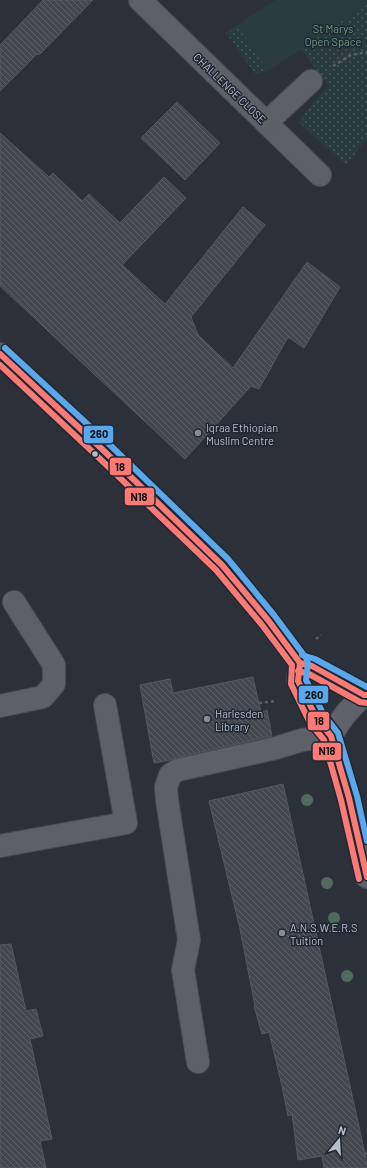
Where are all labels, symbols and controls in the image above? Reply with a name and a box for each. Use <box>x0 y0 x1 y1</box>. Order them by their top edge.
park label: St Marys Open Space <box>305 22 361 48</box>
street label: CHALLENGE CLOSE <box>191 50 269 126</box>
place label: Iqraa Ethiopian Muslim Centre <box>206 421 278 447</box>
line badge: 260 <box>83 425 114 444</box>
text: 260 <box>90 427 108 440</box>
marker: Iqraa Ethiopian Muslim Centre <box>193 428 203 438</box>
unlabelled marker <box>90 449 100 459</box>
line badge: 18 <box>109 457 132 476</box>
text: 18 <box>115 460 125 473</box>
line badge: N18 <box>124 487 155 506</box>
text: N18 <box>130 490 148 503</box>
line badge: 260 <box>298 685 329 704</box>
text: 260 <box>305 688 323 701</box>
place label: Harlesden Library <box>215 707 263 733</box>
line badge: 18 <box>307 711 330 731</box>
marker: Harlesden Library <box>202 714 212 724</box>
text: 18 <box>314 714 324 727</box>
line badge: N18 <box>312 742 342 761</box>
text: N18 <box>318 744 336 757</box>
place label: A.N.S.W.E.R.S Tuition <box>290 921 357 947</box>
marker: A.N.S.W.E.R.S Tuition <box>277 928 287 938</box>
north arrow <box>319 1120 359 1160</box>
text: N <box>337 1123 348 1137</box>

